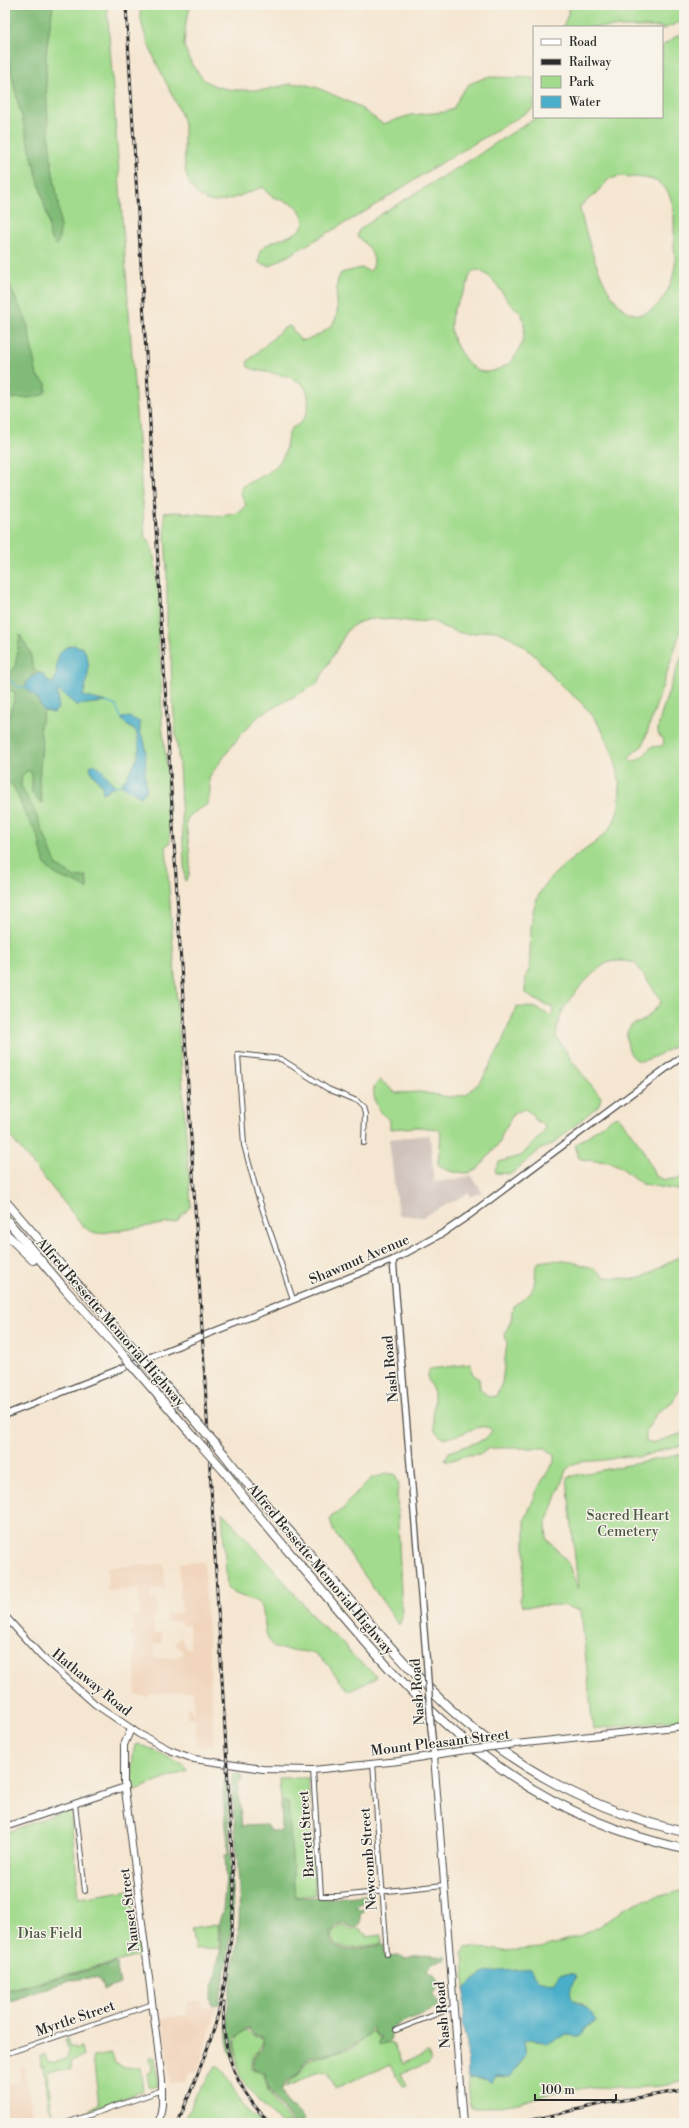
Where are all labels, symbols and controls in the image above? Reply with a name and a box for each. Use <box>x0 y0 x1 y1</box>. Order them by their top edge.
legend <box>533 26 663 118</box>
text: Road <box>569 35 597 50</box>
text: Railway <box>569 55 611 70</box>
text: Park <box>569 75 595 90</box>
text: Water <box>568 95 601 110</box>
street label: Shawmut Avenue <box>307 1231 412 1289</box>
street label: Alfred Bessette Memorial Highway <box>31 1234 189 1411</box>
street label: Nash Road <box>379 1335 403 1403</box>
street label: Alfred Bessette Memorial Highway <box>243 1480 397 1659</box>
park label: Sacred Heart Cemetery <box>587 1507 669 1541</box>
street label: Hathaway Road <box>48 1645 135 1721</box>
street label: Nash Road <box>407 1658 429 1726</box>
street label: Mount Pleasant Street <box>370 1726 511 1760</box>
street label: Barrett Street <box>295 1790 319 1879</box>
street label: Newcomb Street <box>356 1807 382 1911</box>
street label: Nauset Street <box>116 1867 144 1953</box>
park label: Dias Field <box>18 1925 82 1943</box>
street label: Nash Road <box>431 1981 455 2049</box>
street label: Myrtle Street <box>33 1997 117 2041</box>
scale bar <box>535 2076 616 2102</box>
text: 100 m <box>541 2083 575 2098</box>

